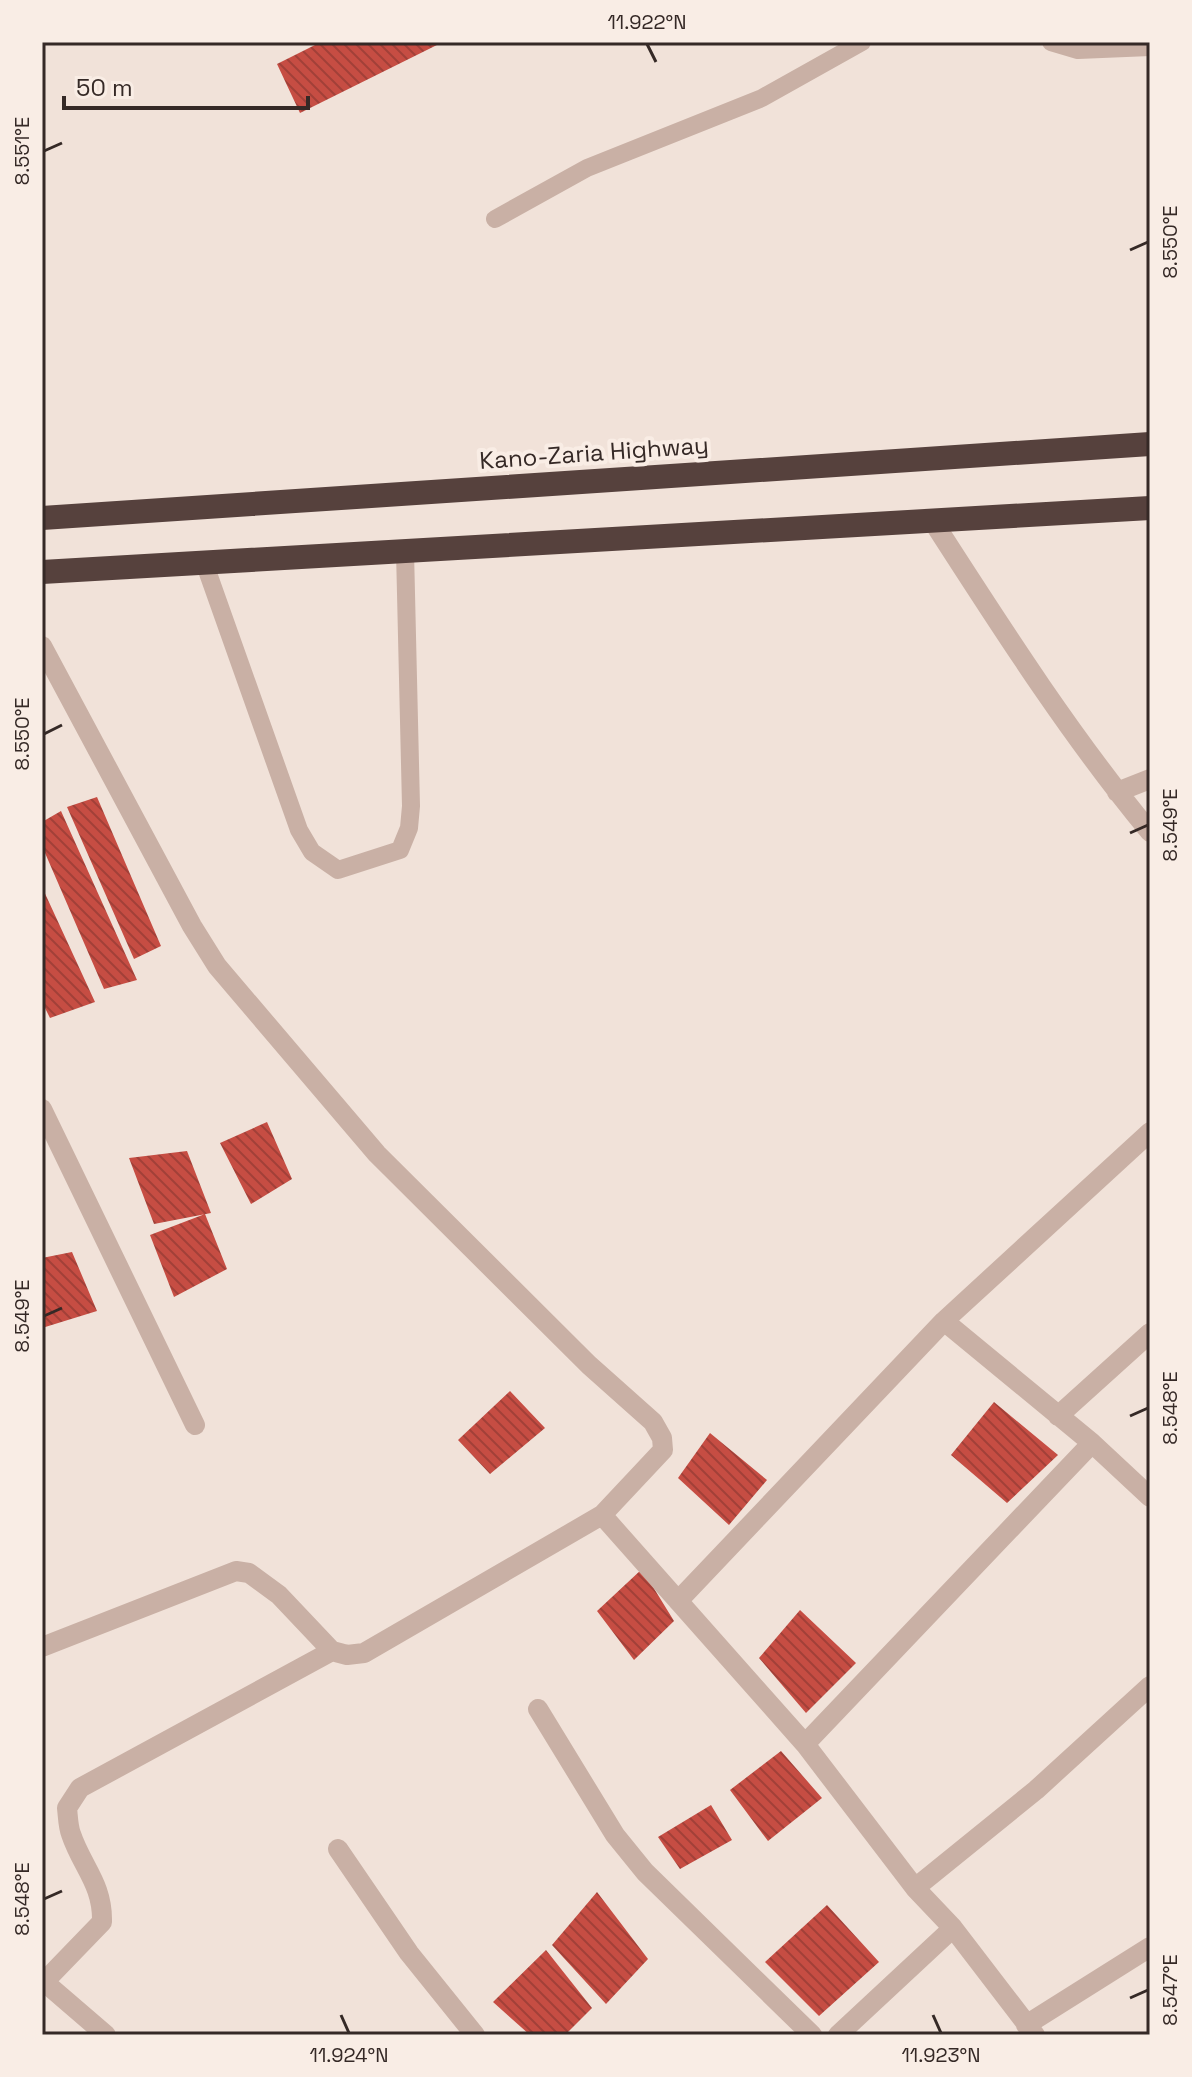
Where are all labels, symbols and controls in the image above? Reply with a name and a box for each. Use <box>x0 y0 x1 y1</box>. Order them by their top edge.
text: 11.922°N <box>607 9 687 35</box>
scale bar <box>64 60 308 110</box>
text: 50 m <box>76 72 133 103</box>
text: 8.551°E <box>9 117 35 185</box>
text: 8.550°E <box>1157 205 1183 279</box>
street label: Kano-Zaria Highway <box>478 429 710 476</box>
text: 8.550°E <box>9 697 35 771</box>
text: 8.549°E <box>1157 788 1183 862</box>
text: 8.549°E <box>9 1279 35 1353</box>
text: 8.548°E <box>1157 1371 1183 1445</box>
text: 8.548°E <box>9 1862 35 1936</box>
text: 8.547°E <box>1157 1954 1183 2026</box>
text: 11.924°N <box>310 2042 388 2068</box>
text: 11.923°N <box>902 2042 980 2068</box>

